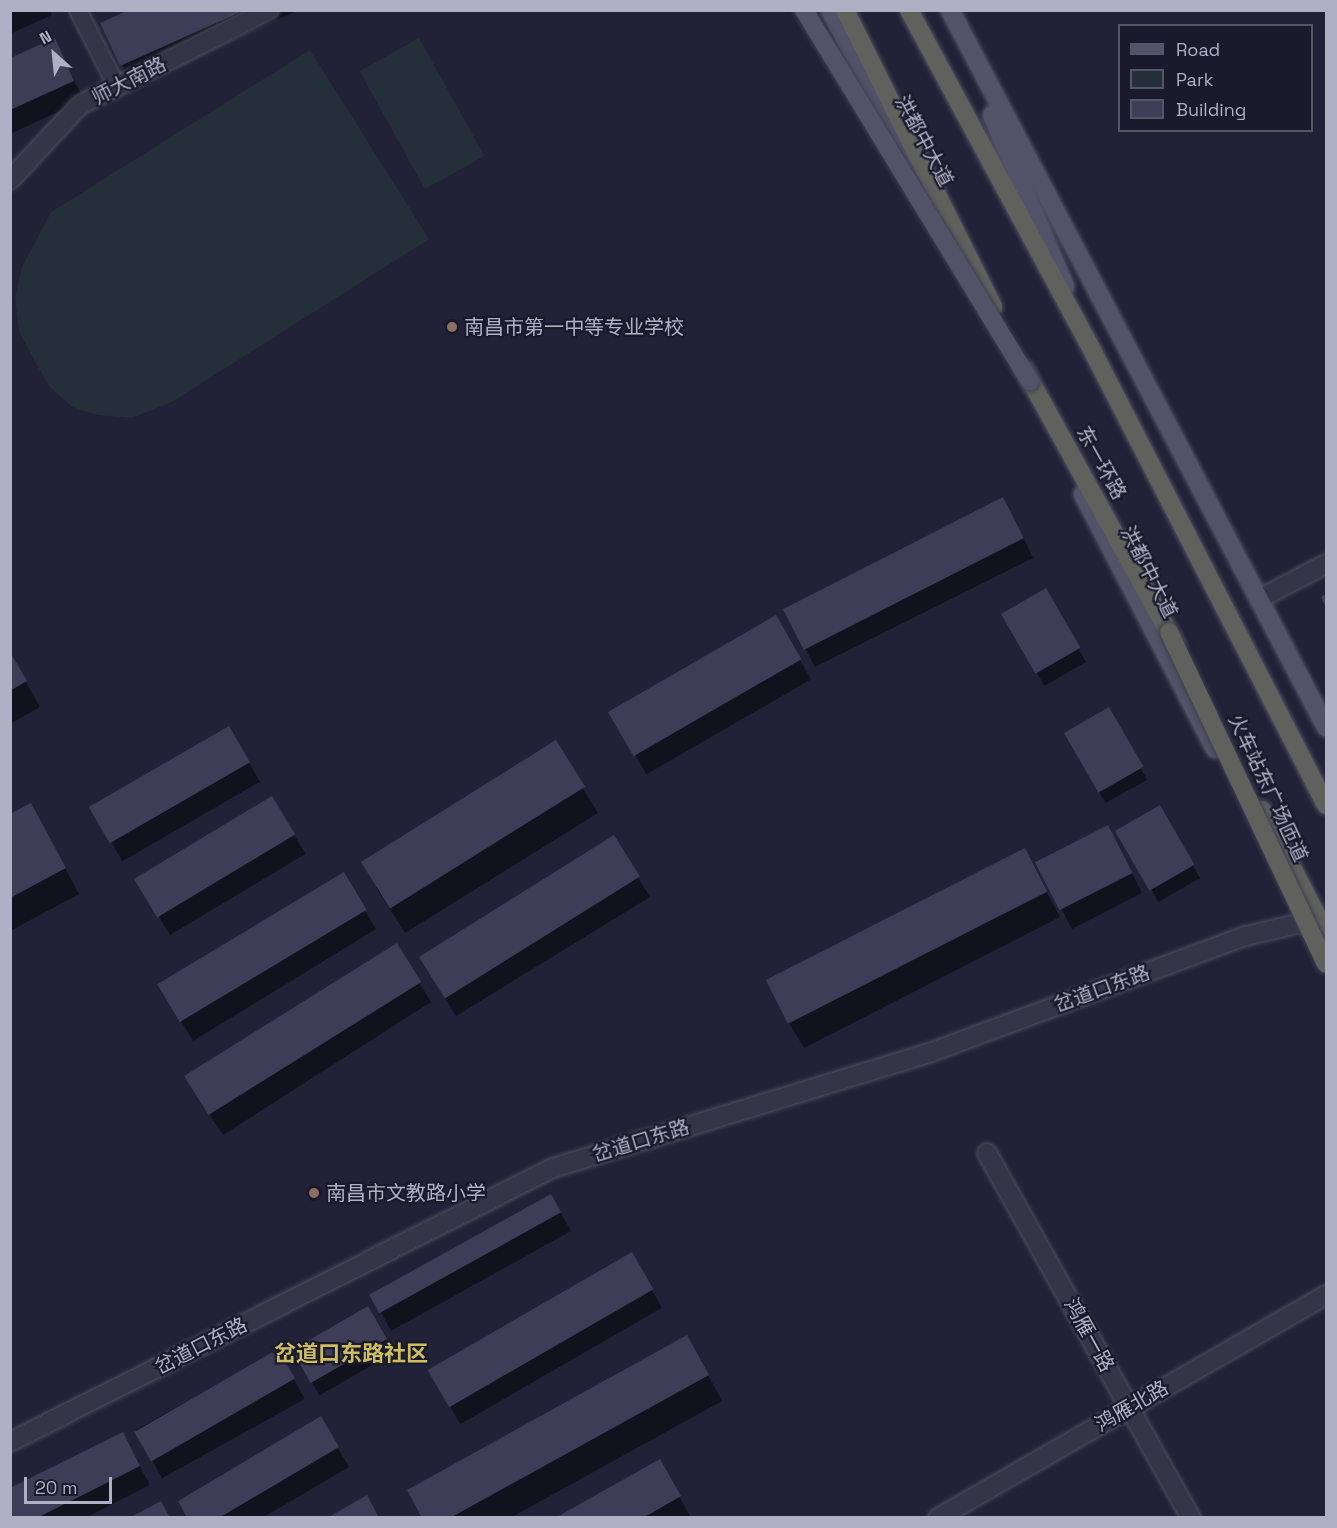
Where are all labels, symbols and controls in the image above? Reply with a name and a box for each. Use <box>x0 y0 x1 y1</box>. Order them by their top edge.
north arrow <box>24 24 84 84</box>
legend <box>1118 24 1313 132</box>
text: N <box>36 26 55 49</box>
text: Road <box>1176 38 1220 61</box>
street label: 师大南路 <box>88 52 170 110</box>
text: Park <box>1176 68 1213 91</box>
street label: 洪都中大道 <box>890 91 958 191</box>
text: Building <box>1176 98 1246 121</box>
place label: 南昌市第一中等专业学校 <box>464 315 684 339</box>
marker: 南昌市第一中等专业学校 <box>445 320 459 334</box>
street label: 东一环路 <box>1071 422 1131 504</box>
street label: 洪都中大道 <box>1116 522 1182 622</box>
street label: 火车站东广场匝道 <box>1223 710 1313 866</box>
street label: 岔道口东路 <box>1051 961 1153 1017</box>
street label: 岔道口东路 <box>590 1115 692 1167</box>
place label: 南昌市文教路小学 <box>326 1181 486 1205</box>
marker: 南昌市文教路小学 <box>307 1186 321 1200</box>
street label: 鸿雁一路 <box>1059 1294 1119 1376</box>
street label: 岔道口东路 <box>151 1313 251 1379</box>
district label: 岔道口东路社区 <box>274 1341 428 1367</box>
street label: 鸿雁北路 <box>1091 1376 1173 1436</box>
scale bar <box>27 1465 116 1503</box>
text: 20 m <box>35 1476 78 1499</box>

